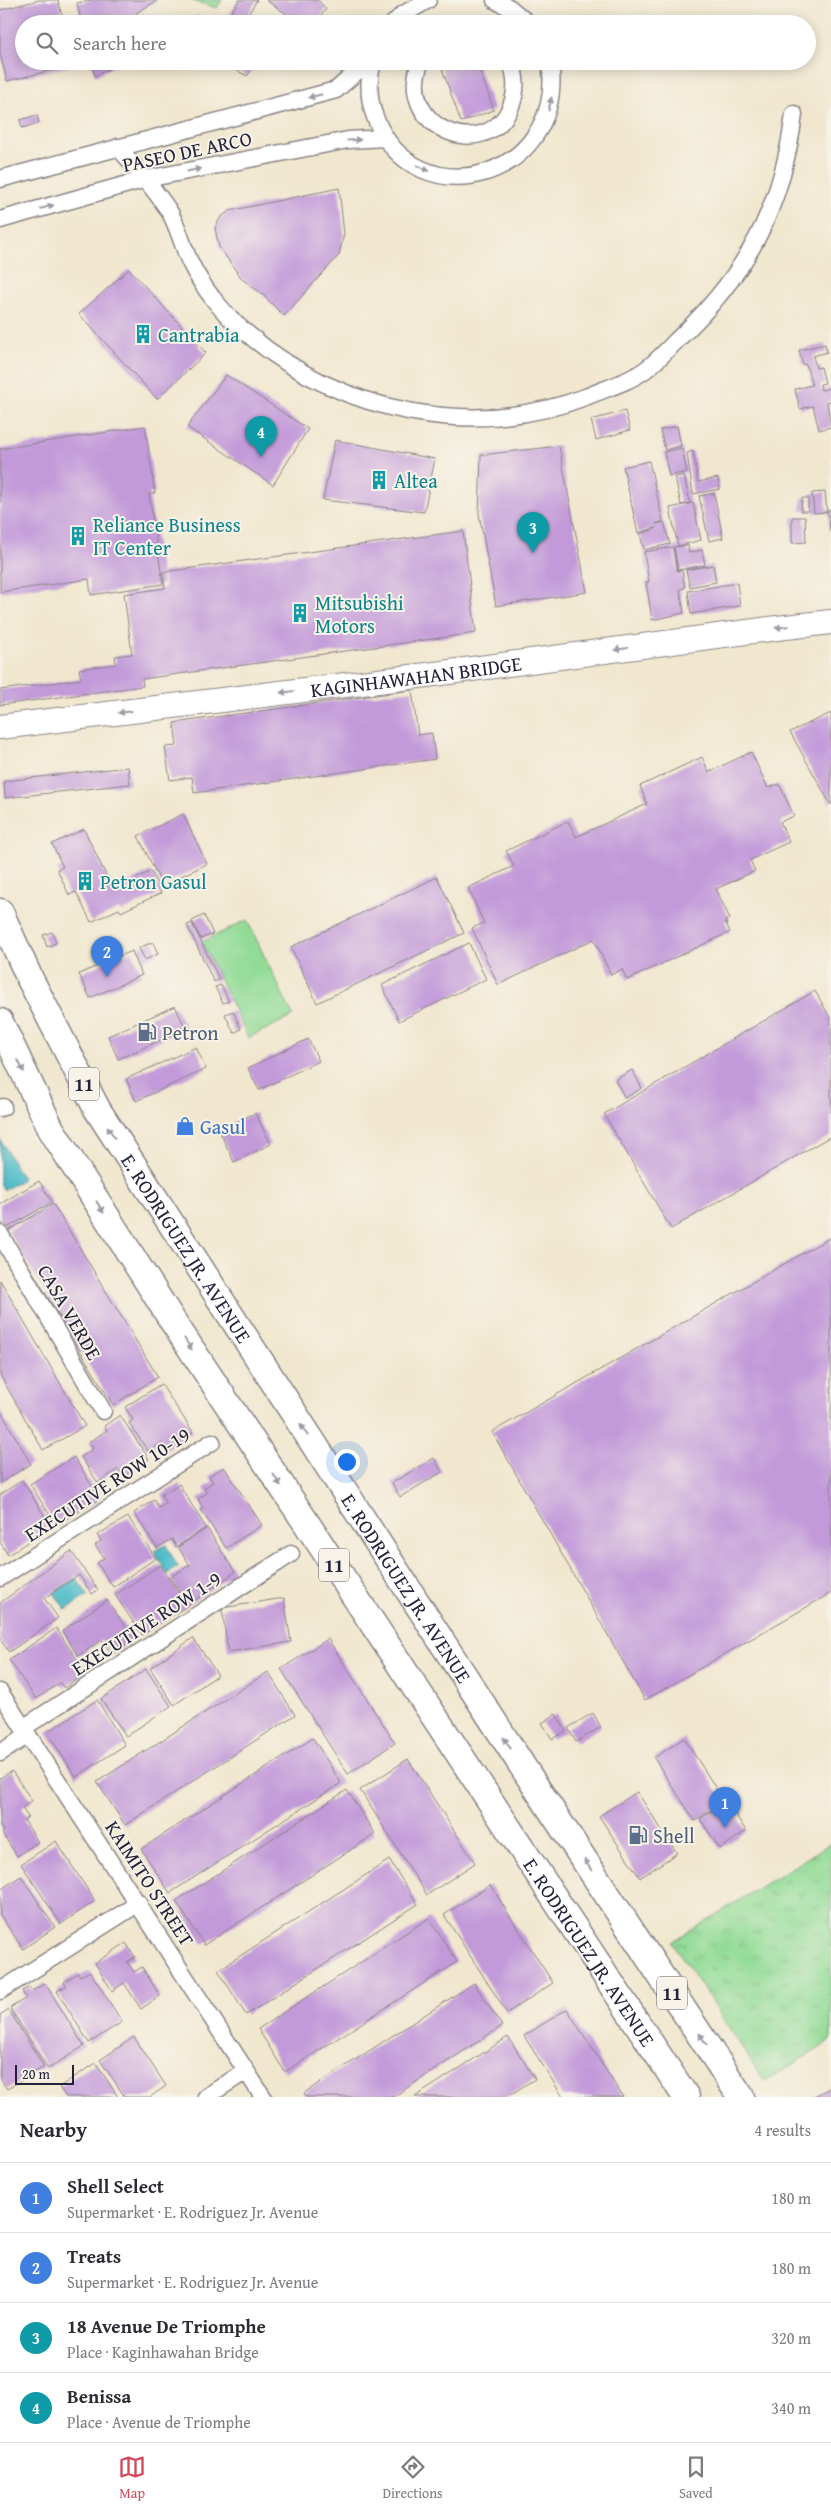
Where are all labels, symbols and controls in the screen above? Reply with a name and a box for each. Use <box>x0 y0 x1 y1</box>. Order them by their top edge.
search box <box>15 15 816 70</box>
icon: search <box>33 29 61 57</box>
text: Search here <box>73 29 167 57</box>
one-way arrow <box>307 92 322 100</box>
one-way arrow <box>546 97 554 112</box>
street label: PASEO DE ARCO <box>120 123 254 179</box>
one-way arrow <box>346 135 362 143</box>
one-way arrow <box>416 165 430 173</box>
one-way arrow <box>187 166 202 174</box>
one-way arrow <box>40 203 55 211</box>
place label: Cantrabia <box>158 320 240 349</box>
building icon: Cantrabia <box>132 323 154 345</box>
pin: 4 <box>245 416 277 457</box>
place label: Altea <box>394 466 438 495</box>
building icon: Altea <box>368 469 390 491</box>
place label: Reliance Business IT Center <box>93 510 241 562</box>
pin: 3 <box>517 512 549 553</box>
building icon: Reliance Business IT Center <box>67 525 89 547</box>
place label: Mitsubishi Motors <box>315 588 404 640</box>
building icon: Mitsubishi Motors <box>289 602 311 624</box>
one-way arrow <box>774 623 790 631</box>
one-way arrow <box>613 645 629 653</box>
street label: KAGINHAWAHAN BRIDGE <box>309 648 523 704</box>
one-way arrow <box>278 688 294 696</box>
one-way arrow <box>117 708 133 716</box>
place label: Petron Gasul <box>100 867 207 896</box>
building icon: Petron Gasul <box>74 870 96 892</box>
pin: 2 <box>91 936 123 977</box>
place label: Petron <box>162 1018 219 1047</box>
fuel station icon: Petron <box>136 1021 158 1043</box>
one-way arrow <box>17 1059 25 1073</box>
road number: 11 <box>69 1068 99 1100</box>
place label: Gasul <box>200 1112 246 1141</box>
shop icon: Gasul <box>174 1115 196 1137</box>
one-way arrow <box>106 1125 116 1138</box>
street label: E. RODRIGUEZ JR. AVENUE <box>115 1147 259 1348</box>
one-way arrow <box>96 1201 105 1214</box>
street label: CASA VERDE <box>31 1259 109 1365</box>
one-way arrow <box>183 1338 192 1351</box>
street label: EXECUTIVE ROW 10-19 <box>19 1420 195 1548</box>
one-way arrow <box>299 1424 309 1437</box>
your location <box>334 1449 360 1475</box>
one-way arrow <box>272 1473 282 1487</box>
street label: E. RODRIGUEZ JR. AVENUE <box>335 1487 479 1688</box>
road number: 11 <box>319 1548 349 1582</box>
street label: EXECUTIVE ROW 1-9 <box>66 1564 226 1682</box>
one-way arrow <box>503 1736 512 1749</box>
pin: 1 <box>709 1787 741 1828</box>
street label: KAIMITO STREET <box>99 1815 201 1951</box>
place label: Shell <box>653 1821 695 1850</box>
fuel station icon: Shell <box>627 1824 649 1846</box>
street label: E. RODRIGUEZ JR. AVENUE <box>517 1852 663 2052</box>
one-way arrow <box>583 1858 593 1872</box>
road number: 11 <box>657 1976 687 2010</box>
one-way arrow <box>698 2033 708 2046</box>
scale bar <box>15 2062 74 2085</box>
text: 20 m <box>22 2064 50 2084</box>
text: Nearby <box>20 2114 87 2145</box>
text: 4 results <box>754 2118 811 2142</box>
text: Shell Select <box>67 2172 164 2200</box>
text: 1 <box>32 2186 40 2210</box>
text: 180 m <box>771 2186 811 2210</box>
text: Supermarket · E. Rodriguez Jr. Avenue <box>67 2200 318 2224</box>
text: Treats <box>67 2242 121 2270</box>
text: 2 <box>32 2256 40 2280</box>
text: 180 m <box>771 2256 811 2280</box>
text: Supermarket · E. Rodriguez Jr. Avenue <box>67 2270 318 2294</box>
text: 18 Avenue De Triomphe <box>67 2312 266 2340</box>
text: 3 <box>32 2326 40 2350</box>
text: 320 m <box>771 2326 811 2350</box>
text: Place · Kaginhawahan Bridge <box>67 2340 259 2364</box>
text: Benissa <box>67 2382 131 2410</box>
text: 4 <box>32 2396 40 2420</box>
text: 340 m <box>771 2396 811 2420</box>
text: Place · Avenue de Triomphe <box>67 2410 251 2434</box>
tab: Map <box>118 2453 146 2503</box>
tab: Directions <box>382 2453 443 2503</box>
tab: Saved <box>679 2453 713 2503</box>

